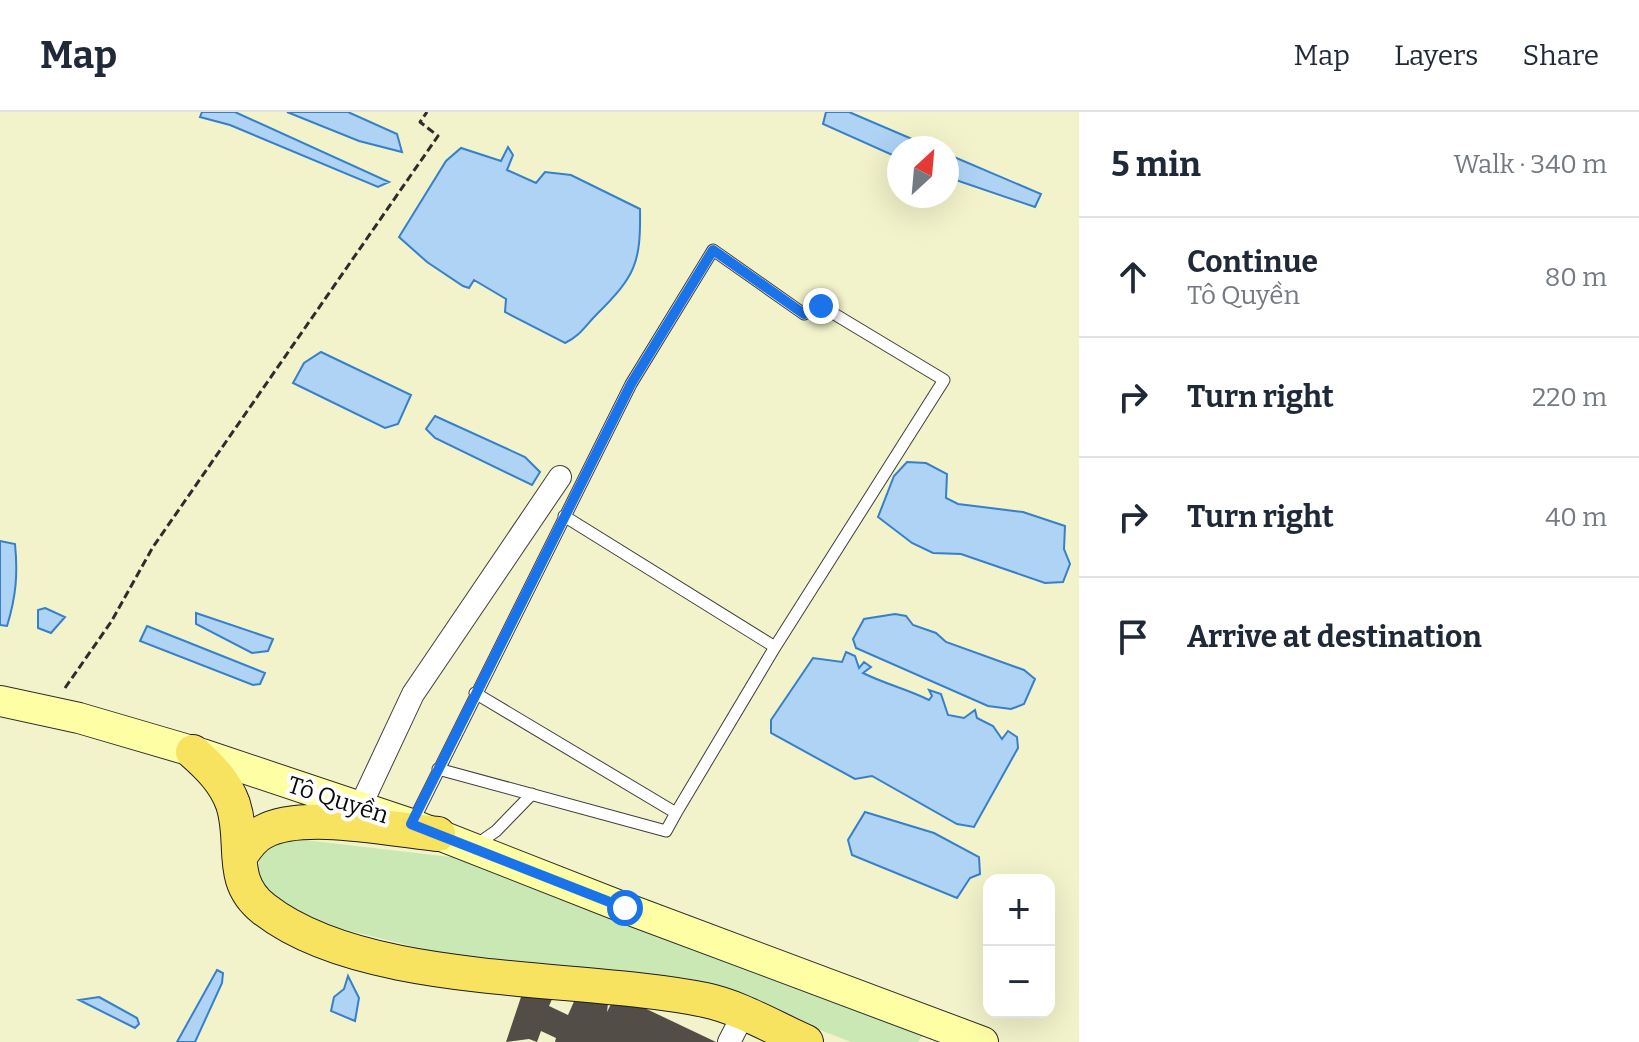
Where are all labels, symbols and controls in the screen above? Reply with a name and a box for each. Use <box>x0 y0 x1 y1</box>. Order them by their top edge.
text: Map <box>40 32 117 78</box>
text: Map <box>1293 39 1350 72</box>
text: Layers <box>1394 39 1478 72</box>
text: Share <box>1522 39 1599 72</box>
north arrow <box>887 136 959 208</box>
text: 5 min <box>1111 144 1201 185</box>
text: Walk · 340 m <box>1454 149 1607 180</box>
text: Continue <box>1187 244 1318 280</box>
icon: ahead <box>1111 255 1155 299</box>
text: 80 m <box>1545 262 1607 293</box>
text: Tô Quyền <box>1187 280 1300 311</box>
route end <box>803 288 839 324</box>
icon: right <box>1111 375 1155 419</box>
text: Turn right <box>1187 379 1334 415</box>
text: 220 m <box>1532 382 1607 413</box>
icon: right <box>1111 495 1155 539</box>
text: Turn right <box>1187 499 1334 535</box>
text: 40 m <box>1545 502 1607 533</box>
icon: arrive <box>1111 615 1155 659</box>
text: Arrive at destination <box>1187 619 1482 655</box>
street label: Tô Quyền <box>284 771 392 829</box>
map controls <box>983 874 1055 1018</box>
button: + <box>983 874 1055 946</box>
route start <box>607 890 643 926</box>
button: − <box>983 946 1055 1018</box>

